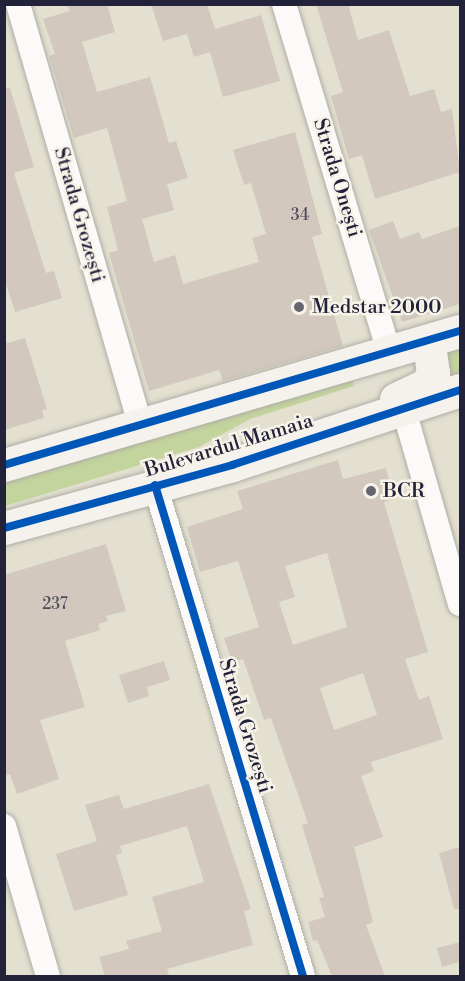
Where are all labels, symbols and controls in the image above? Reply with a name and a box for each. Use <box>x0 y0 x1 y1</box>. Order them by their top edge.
street label: Strada Onești <box>308 116 366 240</box>
street label: Strada Grozești <box>48 145 110 285</box>
house number: 34 <box>291 205 309 225</box>
place label: Medstar 2000 <box>312 295 442 319</box>
marker: Medstar 2000 <box>290 298 308 316</box>
street label: Bulevardul Mamaia <box>142 409 316 483</box>
place label: BCR <box>383 479 425 503</box>
marker: BCR <box>364 484 378 498</box>
house number: 237 <box>42 594 68 614</box>
street label: Strada Grozești <box>213 656 277 796</box>

